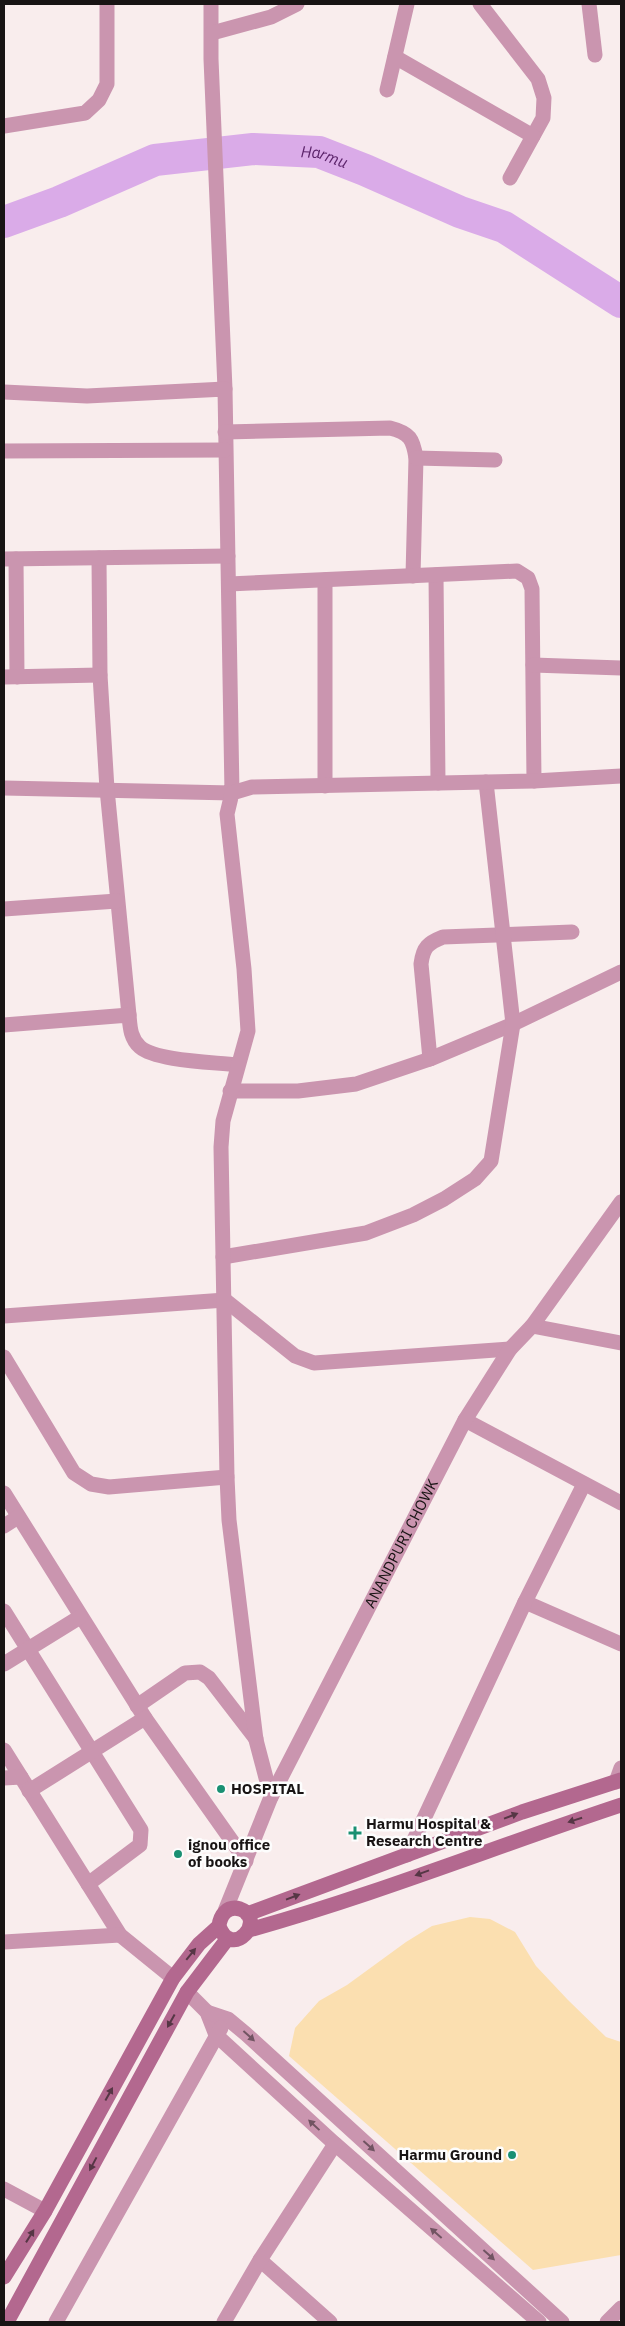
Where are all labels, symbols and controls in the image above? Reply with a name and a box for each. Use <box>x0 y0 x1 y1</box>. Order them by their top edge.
water label: Harmu <box>300 141 351 172</box>
street label: ANANDPURI CHOWK <box>360 1475 442 1611</box>
place label: HOSPITAL <box>231 1779 304 1798</box>
marker: HOSPITAL <box>215 1783 227 1795</box>
one-way arrow <box>504 1812 519 1820</box>
place label: Harmu Hospital & Research Centre <box>366 1814 491 1850</box>
one-way arrow <box>567 1816 582 1824</box>
marker: Harmu Hospital & Research Centre <box>348 1826 362 1840</box>
place label: ignou office of books <box>188 1835 270 1871</box>
marker: ignou office of books <box>172 1848 184 1860</box>
one-way arrow <box>414 1870 429 1877</box>
one-way arrow <box>286 1893 301 1901</box>
one-way arrow <box>185 1948 196 1961</box>
one-way arrow <box>166 2015 175 2028</box>
one-way arrow <box>242 2030 254 2042</box>
one-way arrow <box>105 2087 113 2101</box>
one-way arrow <box>308 2120 321 2131</box>
one-way arrow <box>362 2140 374 2152</box>
place label: Harmu Ground <box>398 2145 502 2164</box>
marker: Harmu Ground <box>506 2149 518 2161</box>
one-way arrow <box>89 2157 97 2171</box>
one-way arrow <box>431 2227 443 2239</box>
one-way arrow <box>25 2229 34 2243</box>
one-way arrow <box>482 2249 494 2261</box>

